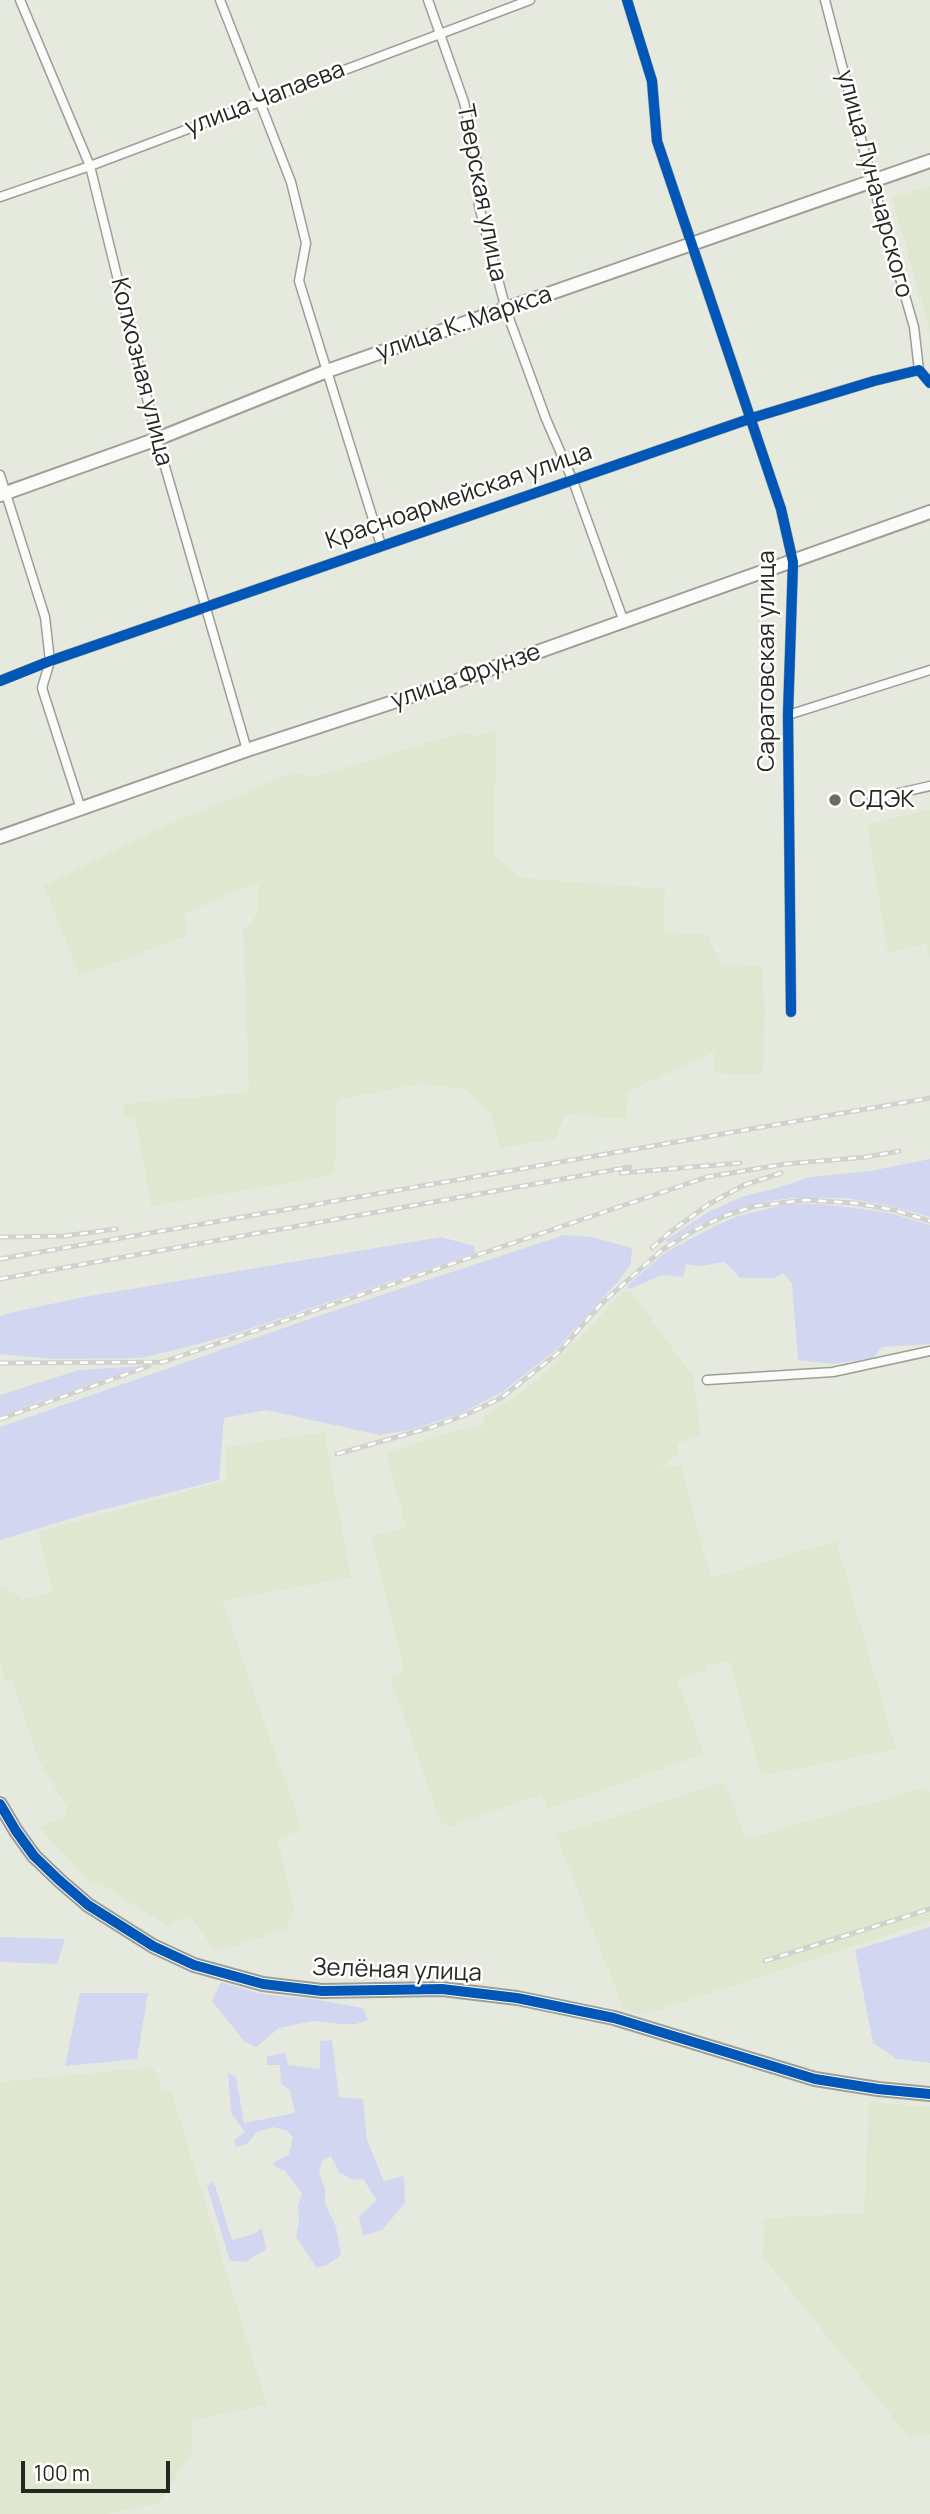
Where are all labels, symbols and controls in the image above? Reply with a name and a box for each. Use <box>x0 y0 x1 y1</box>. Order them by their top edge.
street label: улица Чапаева <box>181 55 349 143</box>
street label: улица Луначарского <box>830 67 918 301</box>
street label: Тверская улица <box>450 102 512 284</box>
street label: Колхозная улица <box>104 275 178 469</box>
street label: улица К. Маркса <box>372 280 556 368</box>
street label: Красноармейская улица <box>322 438 596 556</box>
street label: Саратовская улица <box>753 550 781 772</box>
street label: улица Фрунзе <box>387 638 545 716</box>
place label: СДЭК <box>849 786 915 814</box>
marker: СДЭК <box>827 792 843 808</box>
street label: Зелёная улица <box>312 1954 482 1988</box>
scale bar <box>24 2448 173 2492</box>
text: 100 m <box>34 2459 90 2487</box>

